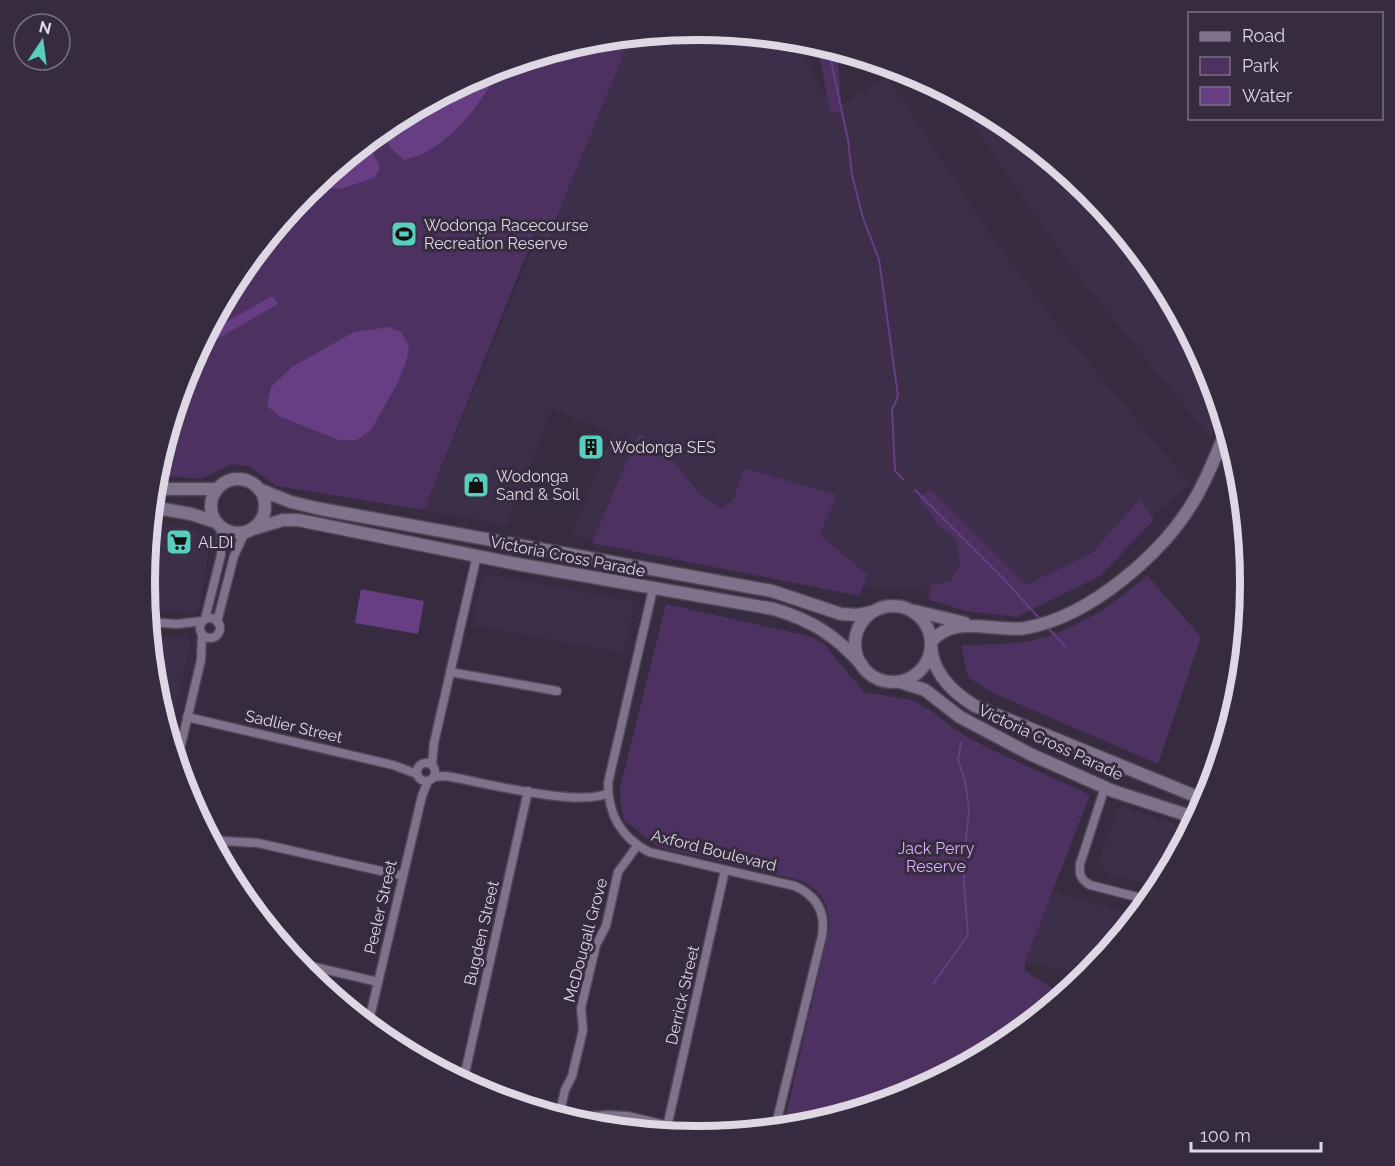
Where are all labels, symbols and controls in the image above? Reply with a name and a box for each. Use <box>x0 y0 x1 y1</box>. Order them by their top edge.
north arrow <box>12 12 72 72</box>
legend <box>1188 12 1383 120</box>
text: N <box>37 17 53 39</box>
text: Road <box>1242 25 1285 46</box>
text: Park <box>1242 55 1279 76</box>
text: Water <box>1242 85 1293 106</box>
place label: Wodonga Racecourse Recreation Reserve <box>424 216 588 253</box>
sports icon: Wodonga Racecourse Recreation Reserve <box>389 219 419 249</box>
building icon: Wodonga SES <box>576 432 606 462</box>
place label: Wodonga SES <box>610 438 716 457</box>
place label: Wodonga Sand & Soil <box>496 467 580 504</box>
shop icon: Wodonga Sand & Soil <box>461 470 491 500</box>
supermarket icon: ALDI <box>164 527 194 557</box>
street label: Victoria Cross Parade <box>489 532 647 581</box>
place label: ALDI <box>198 533 234 552</box>
street label: Victoria Cross Parade <box>975 701 1126 784</box>
street label: Sadlier Street <box>243 706 345 747</box>
street label: Axford Boulevard <box>649 826 779 875</box>
park label: Jack Perry Reserve <box>898 839 975 876</box>
street label: Peeler Street <box>360 858 401 956</box>
street label: McDougall Grove <box>560 876 611 1004</box>
street label: Bugden Street <box>460 878 503 987</box>
street label: Derrick Street <box>662 943 703 1047</box>
scale bar <box>1191 1115 1322 1153</box>
text: 100 m <box>1200 1125 1251 1146</box>

